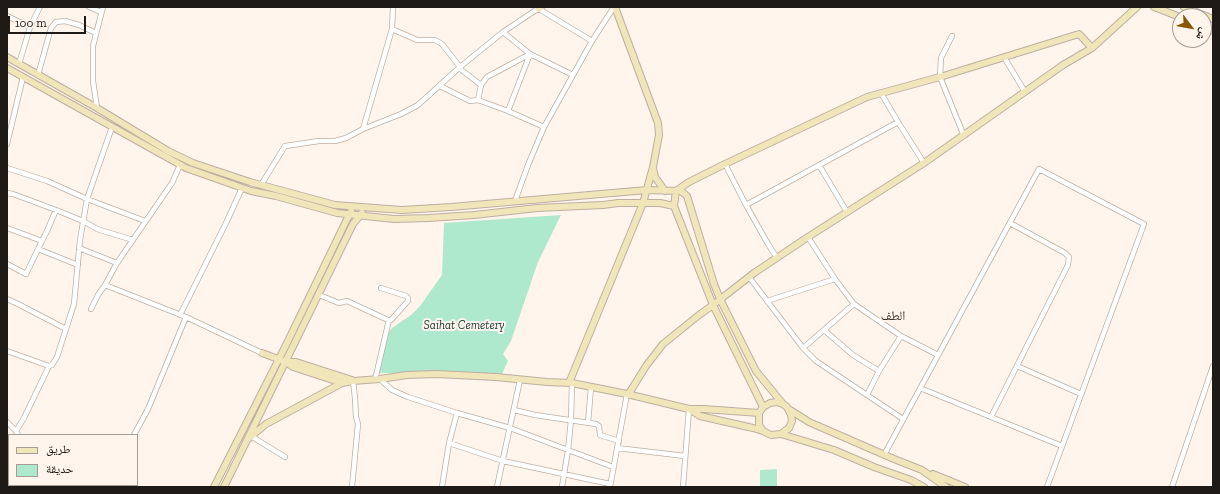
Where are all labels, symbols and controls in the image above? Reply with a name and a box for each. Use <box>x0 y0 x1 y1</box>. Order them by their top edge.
scale bar <box>10 8 88 34</box>
north arrow <box>1172 8 1212 48</box>
text: 100 m <box>15 16 47 30</box>
text: ش <box>1193 26 1210 42</box>
district label: الطف <box>881 308 905 324</box>
park label: Saihat Cemetery <box>424 319 504 333</box>
legend <box>8 434 138 486</box>
text: طريق <box>46 442 71 456</box>
text: حديقة <box>46 462 74 476</box>

